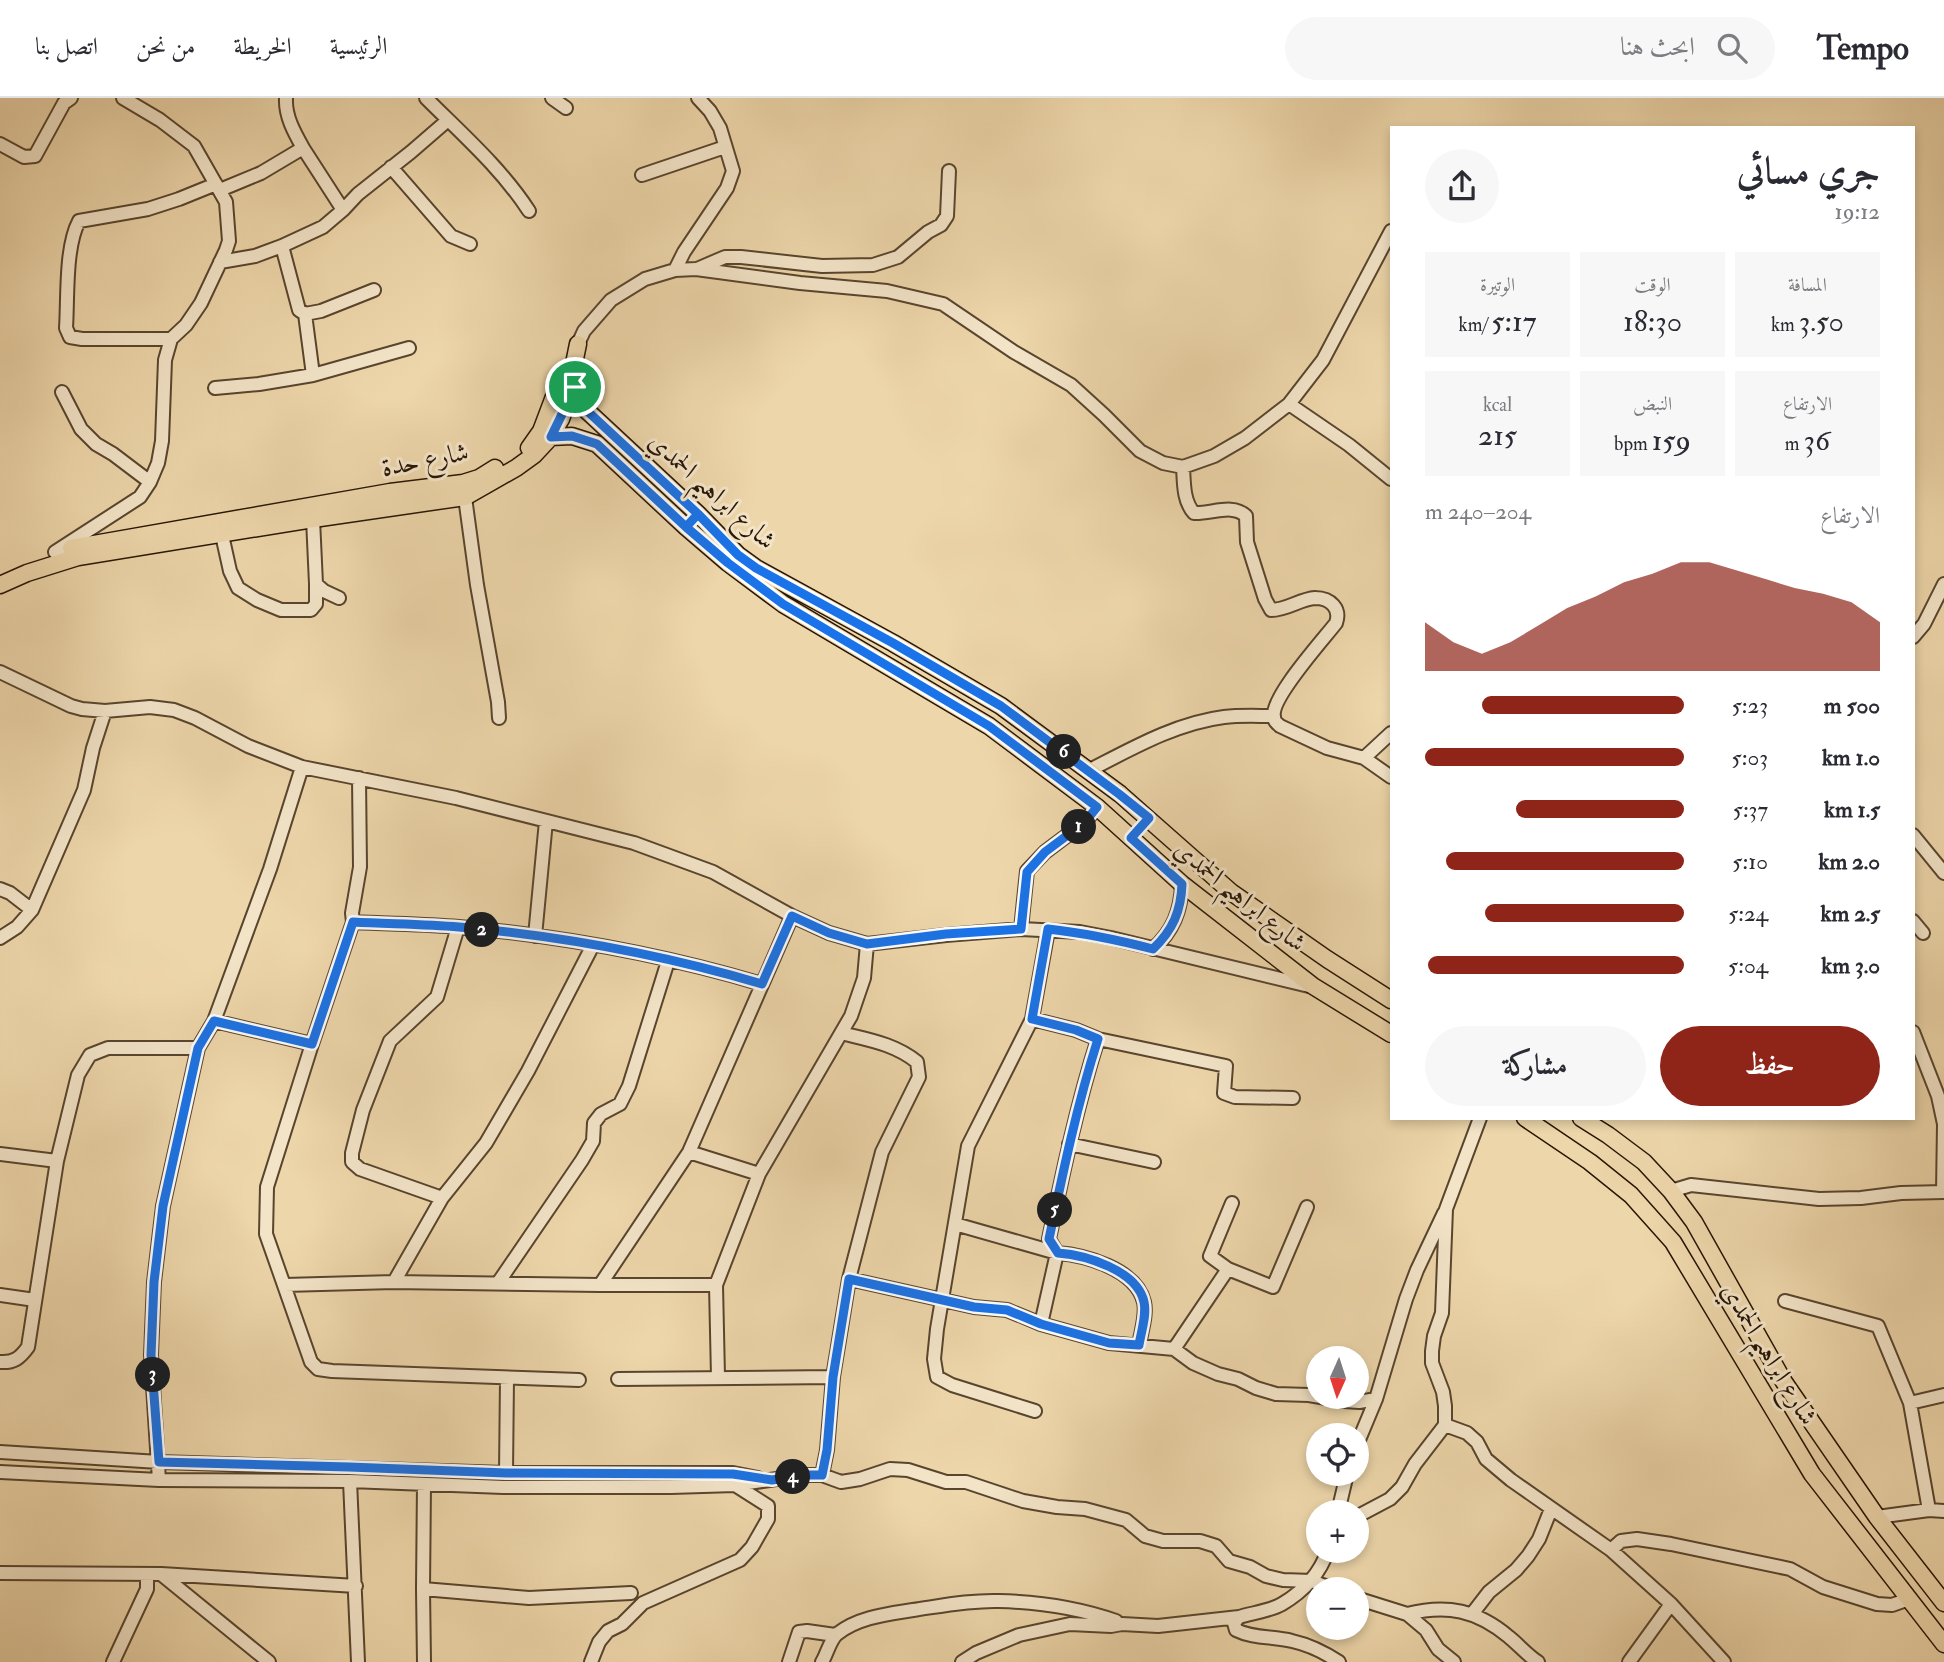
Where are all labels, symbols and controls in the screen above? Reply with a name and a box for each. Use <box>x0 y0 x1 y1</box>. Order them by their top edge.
search box <box>1285 17 1775 80</box>
text: Tempo <box>1817 28 1909 69</box>
icon: search <box>1713 29 1751 67</box>
text: اتصل بنا <box>35 31 98 62</box>
text: من نحن <box>136 31 195 62</box>
text: الخريطة <box>233 31 292 62</box>
text: الرئيسية <box>330 31 387 62</box>
text: ابحث هنا <box>1620 31 1695 63</box>
text: جري مسائي <box>1737 147 1880 195</box>
button: share <box>1425 149 1499 223</box>
text: 19:12 <box>1835 197 1880 226</box>
text: الوتيرة <box>1480 273 1515 297</box>
text: الوقت <box>1634 273 1671 297</box>
text: المسافة <box>1788 273 1827 297</box>
text: 5:17 <box>1491 303 1536 340</box>
text: 18:30 <box>1623 303 1682 340</box>
text: 3.50 <box>1799 303 1844 340</box>
text: /km <box>1459 313 1491 337</box>
text: km <box>1771 313 1799 337</box>
pin <box>545 357 605 417</box>
icon: arrive <box>556 368 594 406</box>
text: النبض <box>1633 392 1672 416</box>
text: الارتفاع <box>1783 392 1832 416</box>
text: kcal <box>1483 393 1512 417</box>
text: 215 <box>1478 417 1517 454</box>
text: 159 <box>1652 422 1691 459</box>
text: 36 <box>1804 422 1830 459</box>
street label: شارع ابراهيم الحمدي <box>636 425 782 563</box>
text: bpm <box>1614 432 1652 456</box>
text: m <box>1785 432 1804 456</box>
street label: شارع حدة <box>379 436 472 489</box>
text: 204–240 m <box>1425 497 1531 526</box>
text: الارتفاع <box>1820 501 1880 530</box>
text: 5:23 <box>1732 691 1768 720</box>
text: 500 m <box>1824 691 1880 720</box>
pin: 6 <box>1046 734 1082 770</box>
text: 6 <box>1059 739 1068 763</box>
text: 5:03 <box>1732 743 1768 772</box>
text: 1.0 km <box>1822 743 1880 772</box>
text: 5:37 <box>1733 795 1768 824</box>
text: 1.5 km <box>1824 795 1880 824</box>
pin: 1 <box>1062 810 1096 844</box>
text: 1 <box>1075 814 1082 838</box>
street label: شارع ابراهيم الحمدي <box>1162 833 1312 966</box>
text: 5:10 <box>1732 847 1768 876</box>
text: 2.0 km <box>1818 847 1880 876</box>
text: 5:24 <box>1728 899 1768 928</box>
text: 2.5 km <box>1820 899 1880 928</box>
pin: 2 <box>464 912 500 948</box>
text: 2 <box>477 917 486 941</box>
text: 5:04 <box>1728 951 1768 980</box>
text: 3.0 km <box>1821 951 1880 980</box>
button: مشاركة <box>1425 1026 1646 1106</box>
button: حفظ <box>1660 1026 1880 1106</box>
pin: 5 <box>1038 1192 1072 1228</box>
text: 5 <box>1050 1197 1059 1221</box>
street label: شارع ابراهيم الحمدي <box>1706 1277 1824 1436</box>
north arrow <box>1306 1346 1368 1409</box>
map controls <box>1306 1346 1369 1640</box>
pin: 3 <box>136 1358 170 1392</box>
text: 3 <box>149 1362 156 1386</box>
button: locate <box>1306 1423 1369 1486</box>
pin: 4 <box>776 1460 810 1494</box>
text: 4 <box>787 1464 798 1488</box>
button: + <box>1306 1500 1369 1563</box>
button: − <box>1306 1577 1369 1640</box>

